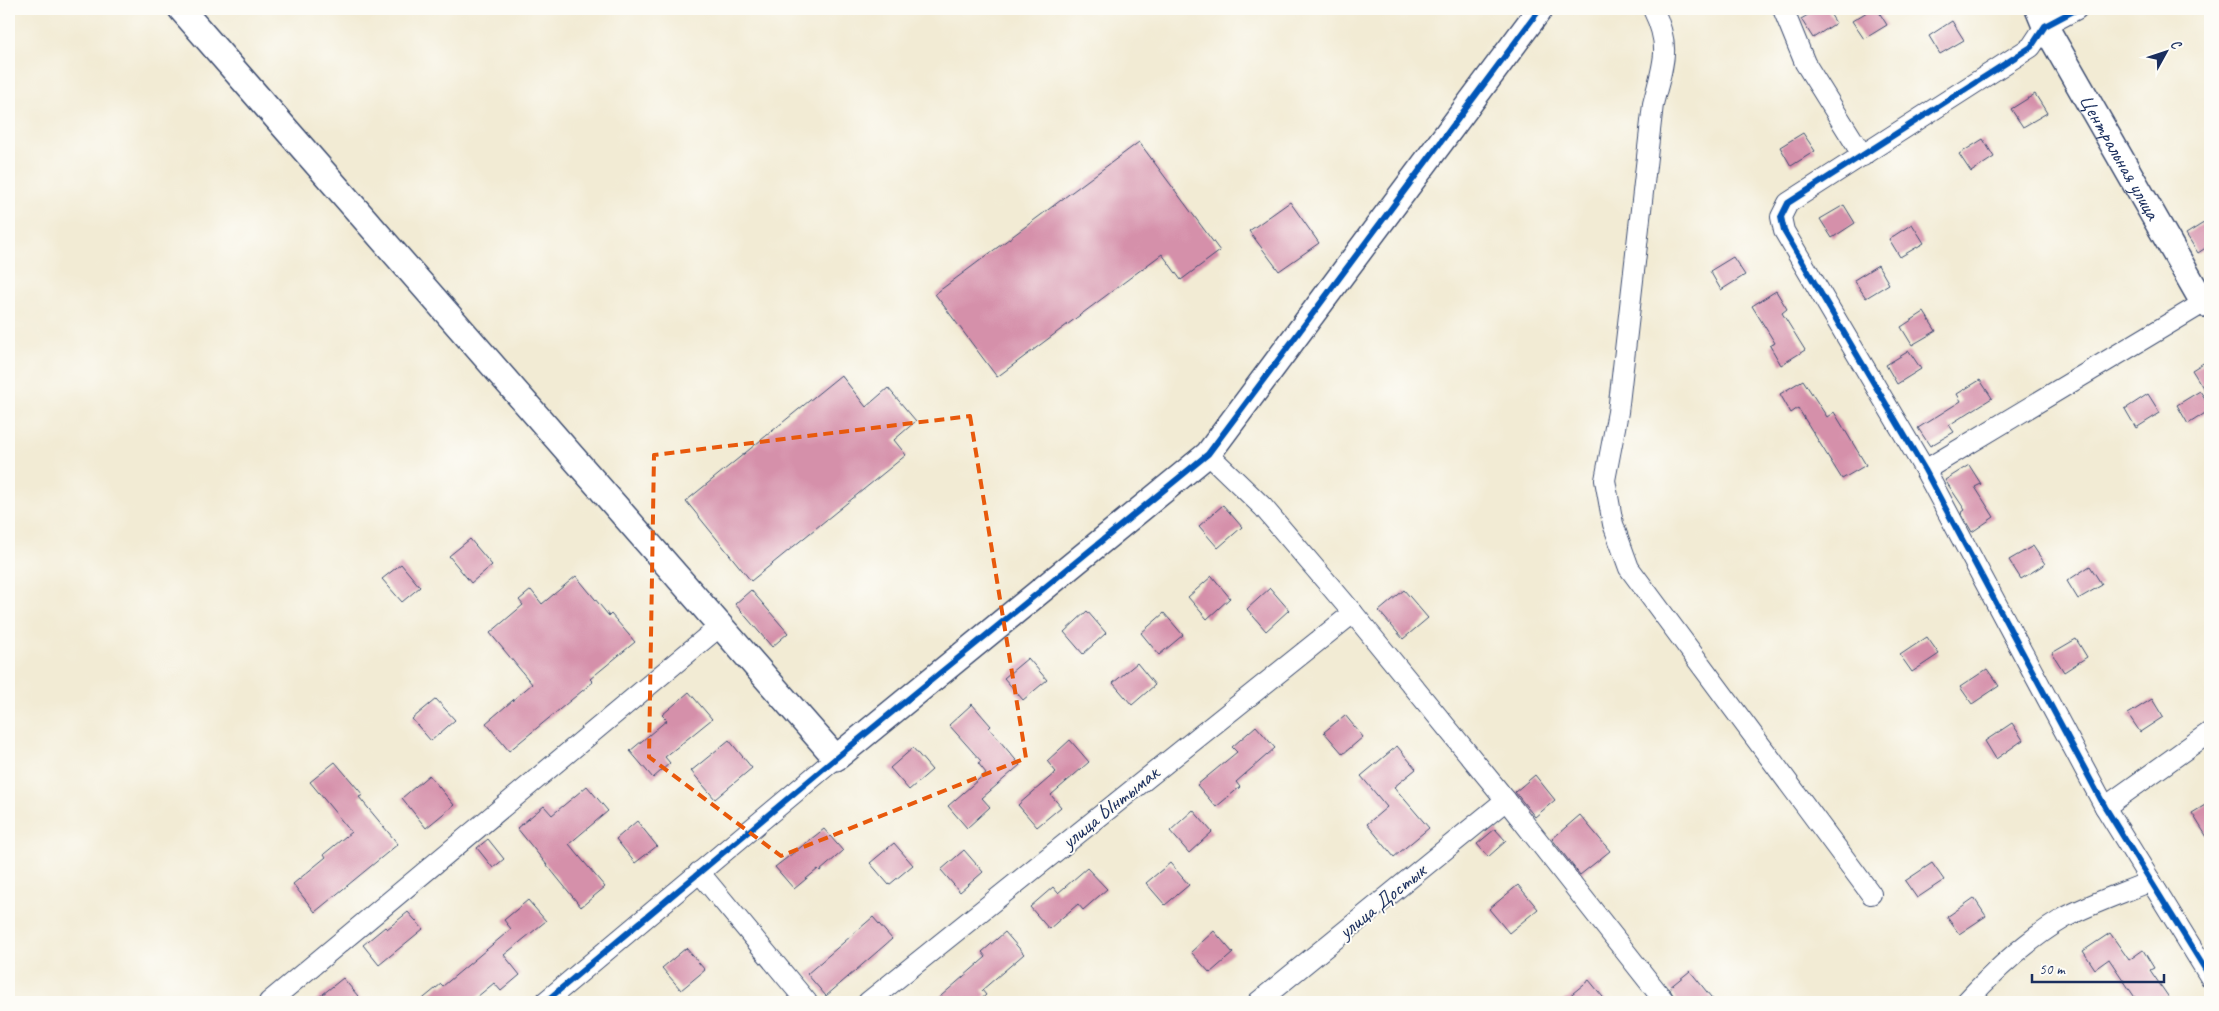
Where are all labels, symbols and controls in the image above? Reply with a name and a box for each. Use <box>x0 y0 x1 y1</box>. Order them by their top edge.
north arrow <box>2142 28 2192 78</box>
text: С <box>2167 36 2186 54</box>
street label: Центральная улица <box>2074 89 2167 226</box>
street label: улица Ынтымак <box>1055 758 1166 855</box>
street label: улица Достык <box>1331 856 1433 946</box>
scale bar <box>2032 951 2164 983</box>
text: 50 m <box>2039 960 2066 979</box>

